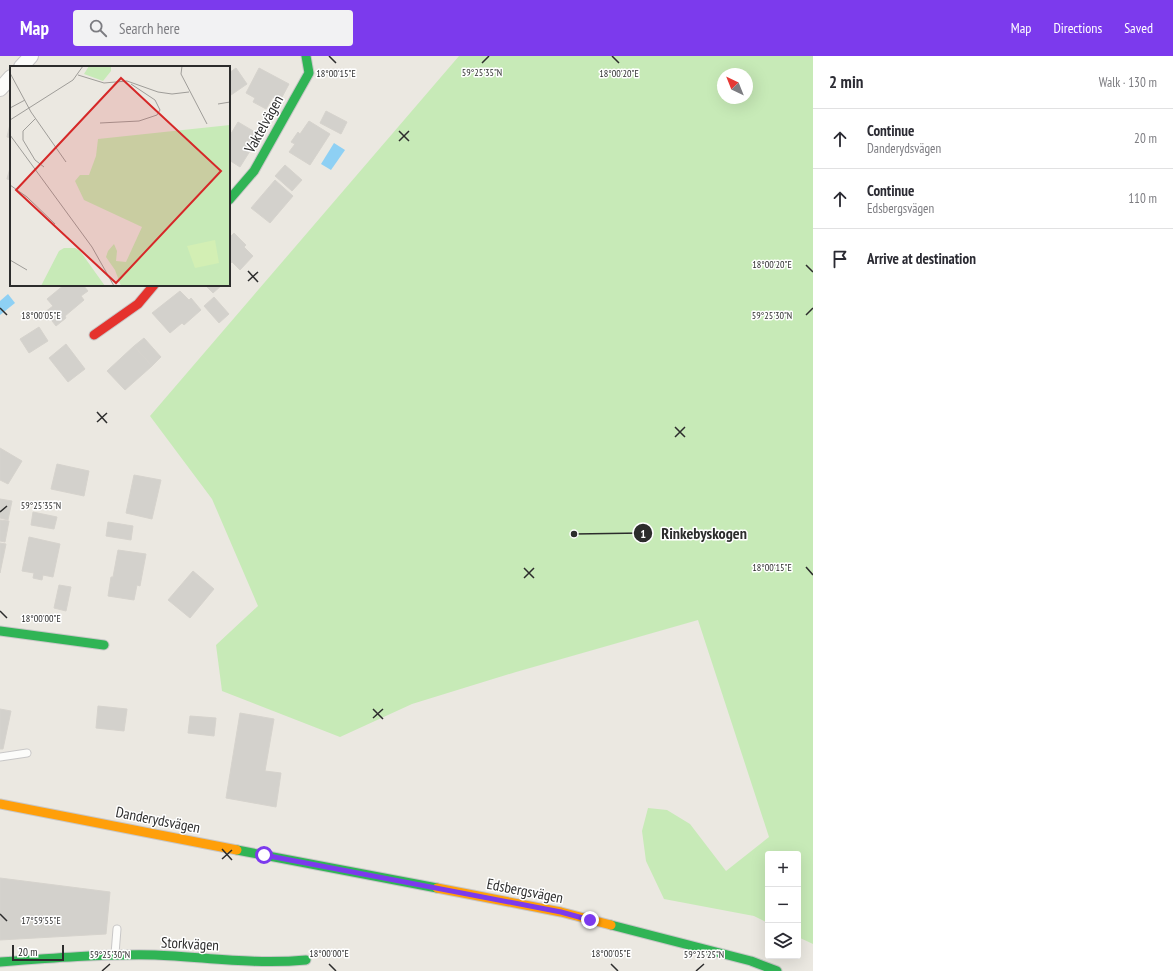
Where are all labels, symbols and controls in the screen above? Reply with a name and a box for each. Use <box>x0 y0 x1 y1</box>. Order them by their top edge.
search box <box>73 10 353 46</box>
text: Map <box>20 16 49 40</box>
icon: search <box>87 17 109 39</box>
text: Search here <box>119 19 180 38</box>
text: Map <box>1011 19 1031 37</box>
text: Directions <box>1053 19 1102 37</box>
text: Saved <box>1124 19 1153 37</box>
inset map <box>10 66 230 286</box>
text: 59°25'35"N <box>462 66 502 79</box>
text: 18°00'15"E <box>316 67 356 80</box>
text: 18°00'20"E <box>599 67 639 80</box>
north arrow <box>717 68 753 104</box>
text: 2 min <box>829 71 863 93</box>
text: Walk · 130 m <box>1099 74 1157 91</box>
street label: Vaktelvägen <box>240 92 287 157</box>
text: Continue <box>867 121 914 140</box>
icon: ahead <box>829 128 851 150</box>
text: 20 m <box>1134 130 1157 147</box>
text: Danderydsvägen <box>867 140 941 157</box>
text: Continue <box>867 181 914 200</box>
icon: ahead <box>829 188 851 210</box>
text: 110 m <box>1128 190 1157 207</box>
text: Edsbergsvägen <box>867 200 934 217</box>
icon: arrive <box>829 248 851 270</box>
text: Arrive at destination <box>867 249 976 268</box>
text: 18°00'20"E <box>752 258 792 271</box>
text: 18°00'05"E <box>21 309 61 322</box>
text: 59°25'30"N <box>752 309 792 322</box>
text: 59°25'35"N <box>21 499 61 512</box>
callout: Rinkebyskogen <box>633 519 755 547</box>
text: Rinkebyskogen <box>661 523 747 543</box>
text: 1 <box>640 526 646 541</box>
text: 18°00'15"E <box>752 561 792 574</box>
text: 18°00'00"E <box>21 612 61 625</box>
street label: Danderydsvägen <box>114 802 202 837</box>
route start <box>255 846 273 864</box>
map controls <box>765 851 801 959</box>
button: + <box>765 851 801 887</box>
street label: Edsbergsvägen <box>485 874 565 907</box>
button: − <box>765 887 801 923</box>
route end <box>581 911 599 929</box>
text: 17°59'55"E <box>21 914 61 927</box>
button: layers <box>765 923 801 959</box>
street label: Storkvägen <box>161 932 219 955</box>
scale bar <box>12 943 64 962</box>
text: 20 m <box>18 945 37 959</box>
text: 18°00'00"E <box>309 947 349 960</box>
text: 18°00'05"E <box>591 947 631 960</box>
text: 59°25'30"N <box>90 948 130 961</box>
text: 59°25'25"N <box>684 948 724 961</box>

